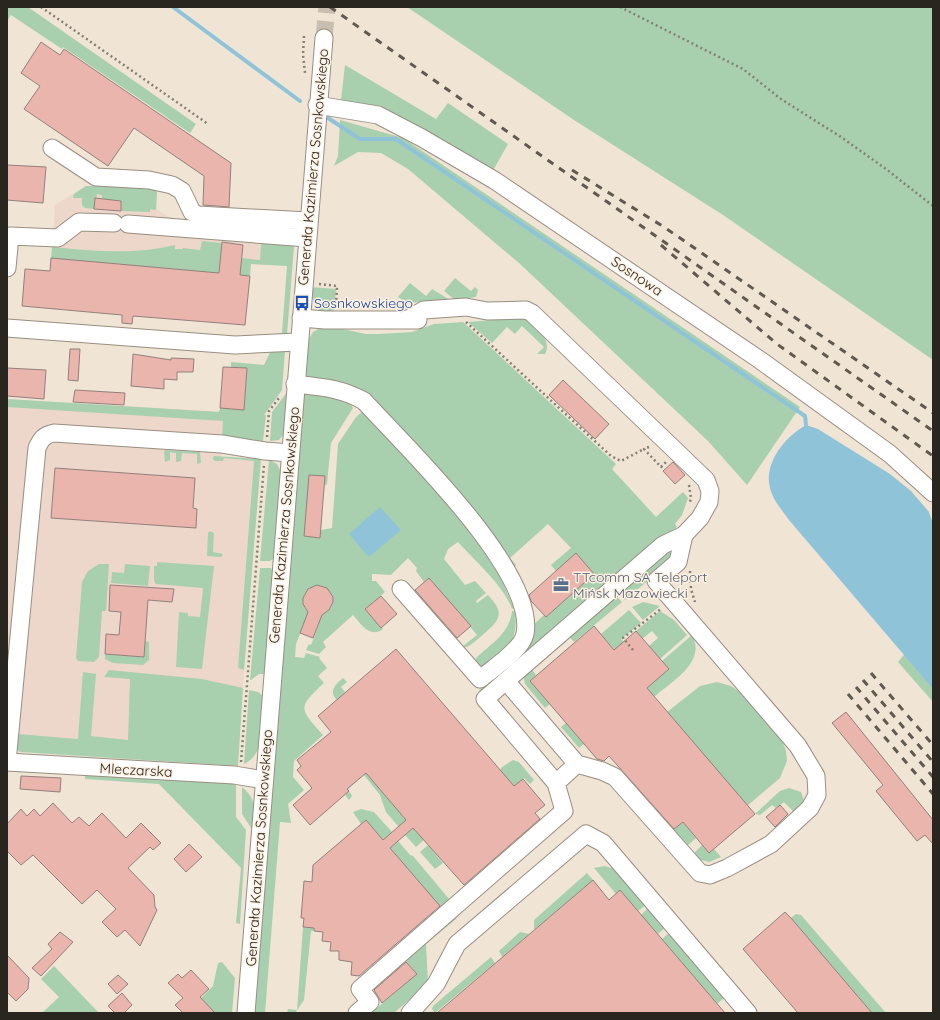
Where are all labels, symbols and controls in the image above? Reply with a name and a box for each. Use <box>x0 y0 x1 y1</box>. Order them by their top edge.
street label: Generała Kazimierza Sosnkowskiego <box>294 48 332 286</box>
street label: Sosnowa <box>608 252 666 300</box>
bus stop icon: Sosnkowskiego <box>293 294 311 312</box>
place label: Sosnkowskiego <box>314 294 413 312</box>
street label: Generała Kazimierza Sosnkowskiego <box>265 406 303 644</box>
place label: TTcomm SA Teleport Mińsk Mazowiecki <box>573 568 707 602</box>
office icon: TTcomm SA Teleport Mińsk Mazowiecki <box>552 576 570 594</box>
street label: Generała Kazimierza Sosnkowskiego <box>242 729 276 967</box>
street label: Mleczarska <box>99 759 173 781</box>

